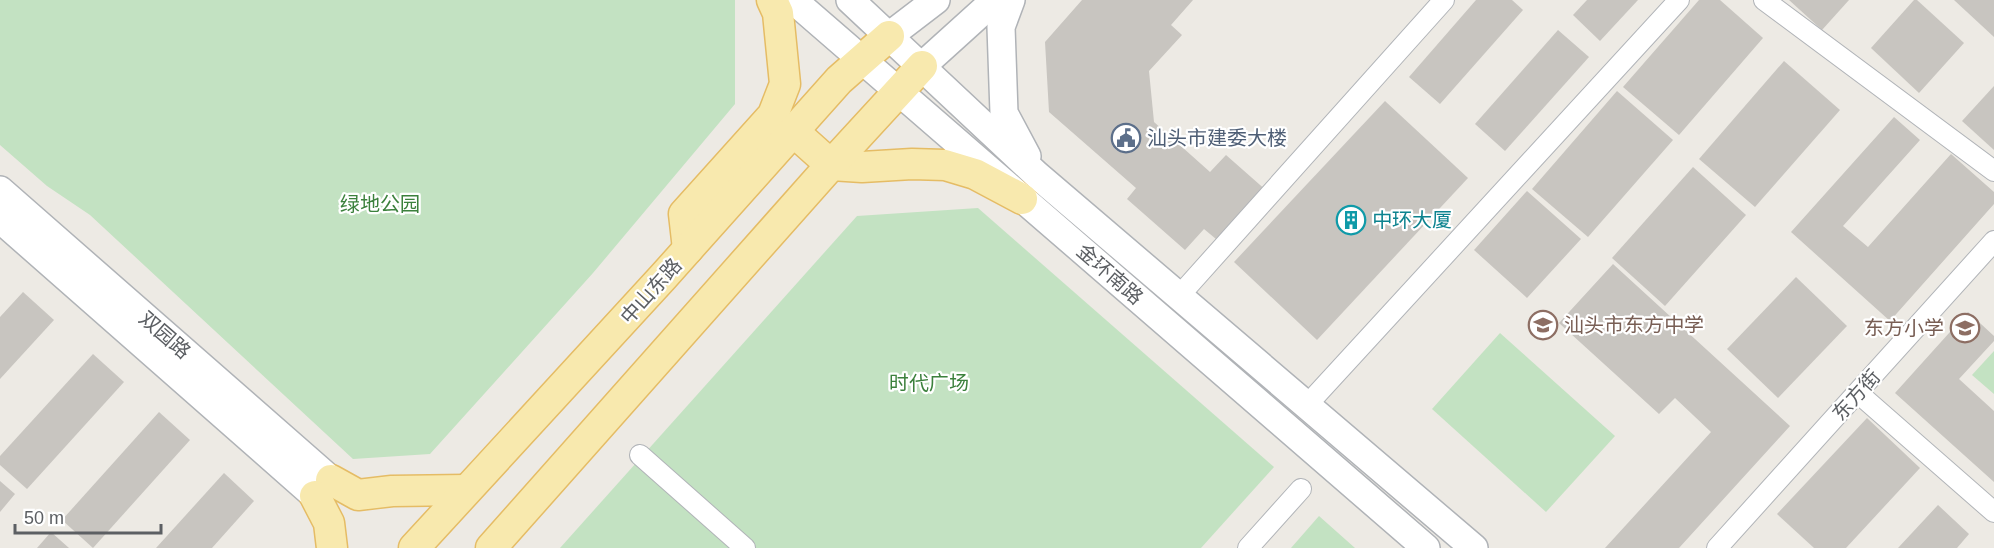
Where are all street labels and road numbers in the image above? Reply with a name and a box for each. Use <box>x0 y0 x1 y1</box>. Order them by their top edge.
street label: 金环南路 <box>1073 239 1147 309</box>
street label: 中山东路 <box>616 254 686 328</box>
street label: 双园路 <box>135 307 195 363</box>
street label: 东方街 <box>1828 365 1884 425</box>

